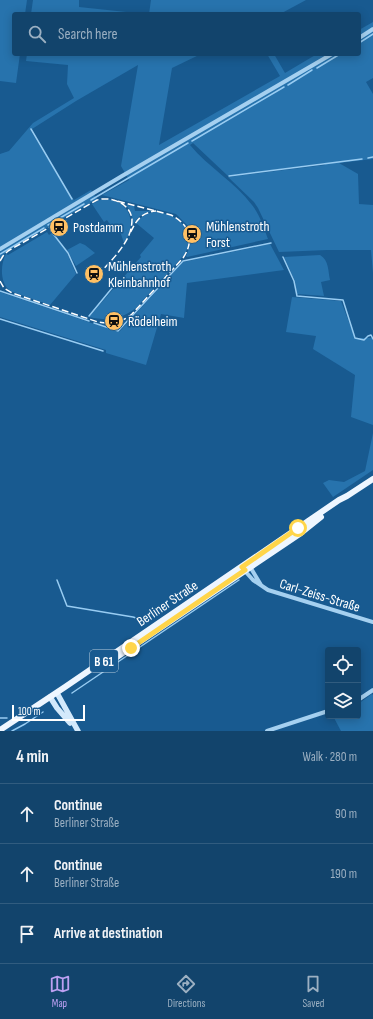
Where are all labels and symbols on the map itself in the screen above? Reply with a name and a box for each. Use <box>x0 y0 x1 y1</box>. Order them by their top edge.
station icon: Postdamm <box>48 216 70 238</box>
place label: Mühlenstroth Forst <box>206 218 270 251</box>
place label: Postdamm <box>73 219 123 236</box>
station icon: Mühlenstroth Forst <box>181 223 203 245</box>
place label: Mühlenstroth Kleinbahnhof <box>108 258 172 291</box>
station icon: Mühlenstroth Kleinbahnhof <box>83 263 105 285</box>
station icon: Rödelheim <box>103 310 125 332</box>
place label: Rödelheim <box>128 313 177 330</box>
route start <box>289 519 307 537</box>
street label: Carl-Zeiss-Straße <box>277 575 362 616</box>
street label: Berliner Straße <box>133 577 201 630</box>
route end <box>122 639 140 657</box>
road number: B 61 <box>90 650 118 672</box>
scale bar <box>12 703 85 722</box>

